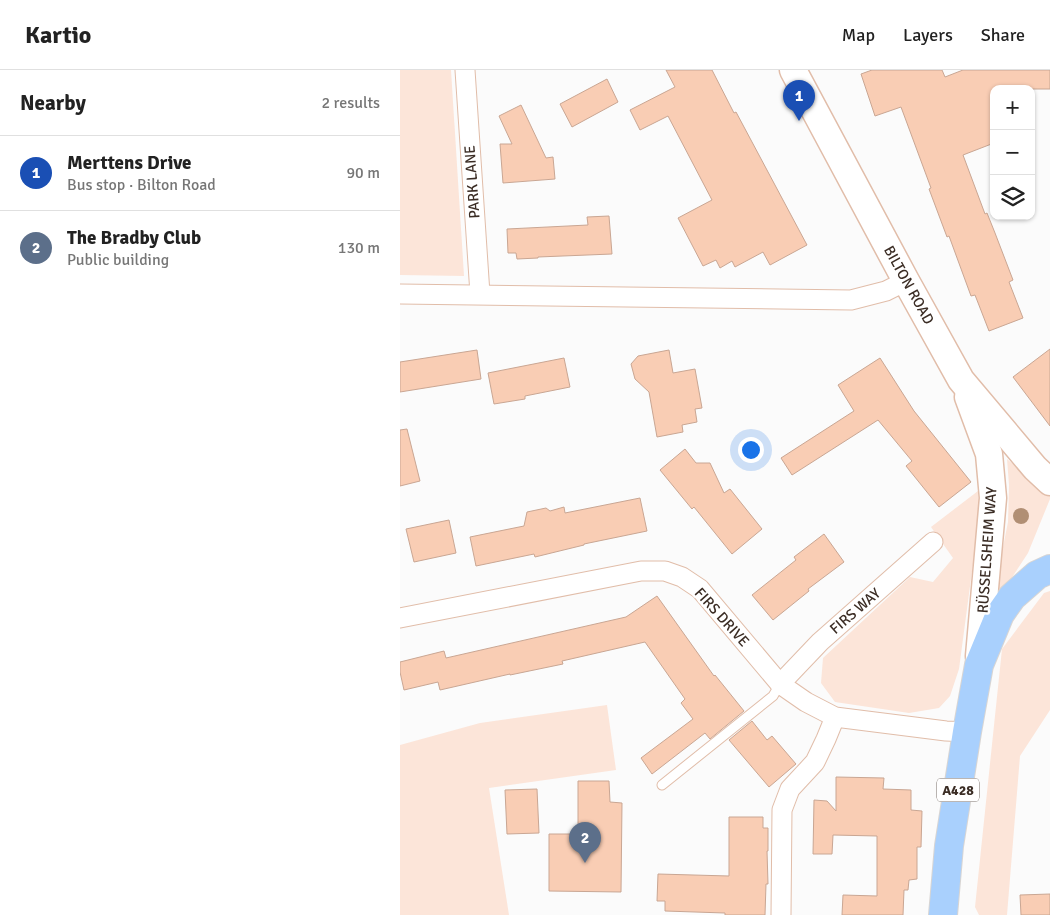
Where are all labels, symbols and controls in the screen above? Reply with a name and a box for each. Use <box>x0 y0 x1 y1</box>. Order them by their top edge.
text: Kartio <box>25 20 91 50</box>
text: Map <box>842 24 875 46</box>
text: Layers <box>903 24 953 46</box>
text: Share <box>981 24 1025 46</box>
pin: 1 <box>783 80 815 121</box>
map controls <box>990 85 1035 220</box>
button: + <box>990 85 1035 130</box>
text: Nearby <box>20 90 86 116</box>
text: 2 results <box>321 93 380 113</box>
button: − <box>990 130 1035 175</box>
street label: PARK LANE <box>460 145 484 219</box>
text: Merttens Drive <box>67 151 192 175</box>
text: 1 <box>32 163 40 183</box>
text: 90 m <box>346 163 380 183</box>
text: Bus stop · Bilton Road <box>67 175 216 195</box>
button: layers <box>990 175 1035 220</box>
text: The Bradby Club <box>67 226 201 250</box>
text: 2 <box>32 238 40 258</box>
text: 130 m <box>338 238 380 258</box>
street label: BILTON ROAD <box>880 242 938 328</box>
text: Public building <box>67 250 169 270</box>
your location <box>738 437 764 463</box>
street label: RÜSSELSHEIM WAY <box>974 486 1000 614</box>
street label: FIRS DRIVE <box>691 584 753 650</box>
street label: FIRS WAY <box>826 584 884 638</box>
road number: A428 <box>937 778 979 802</box>
pin: 2 <box>569 822 601 863</box>

